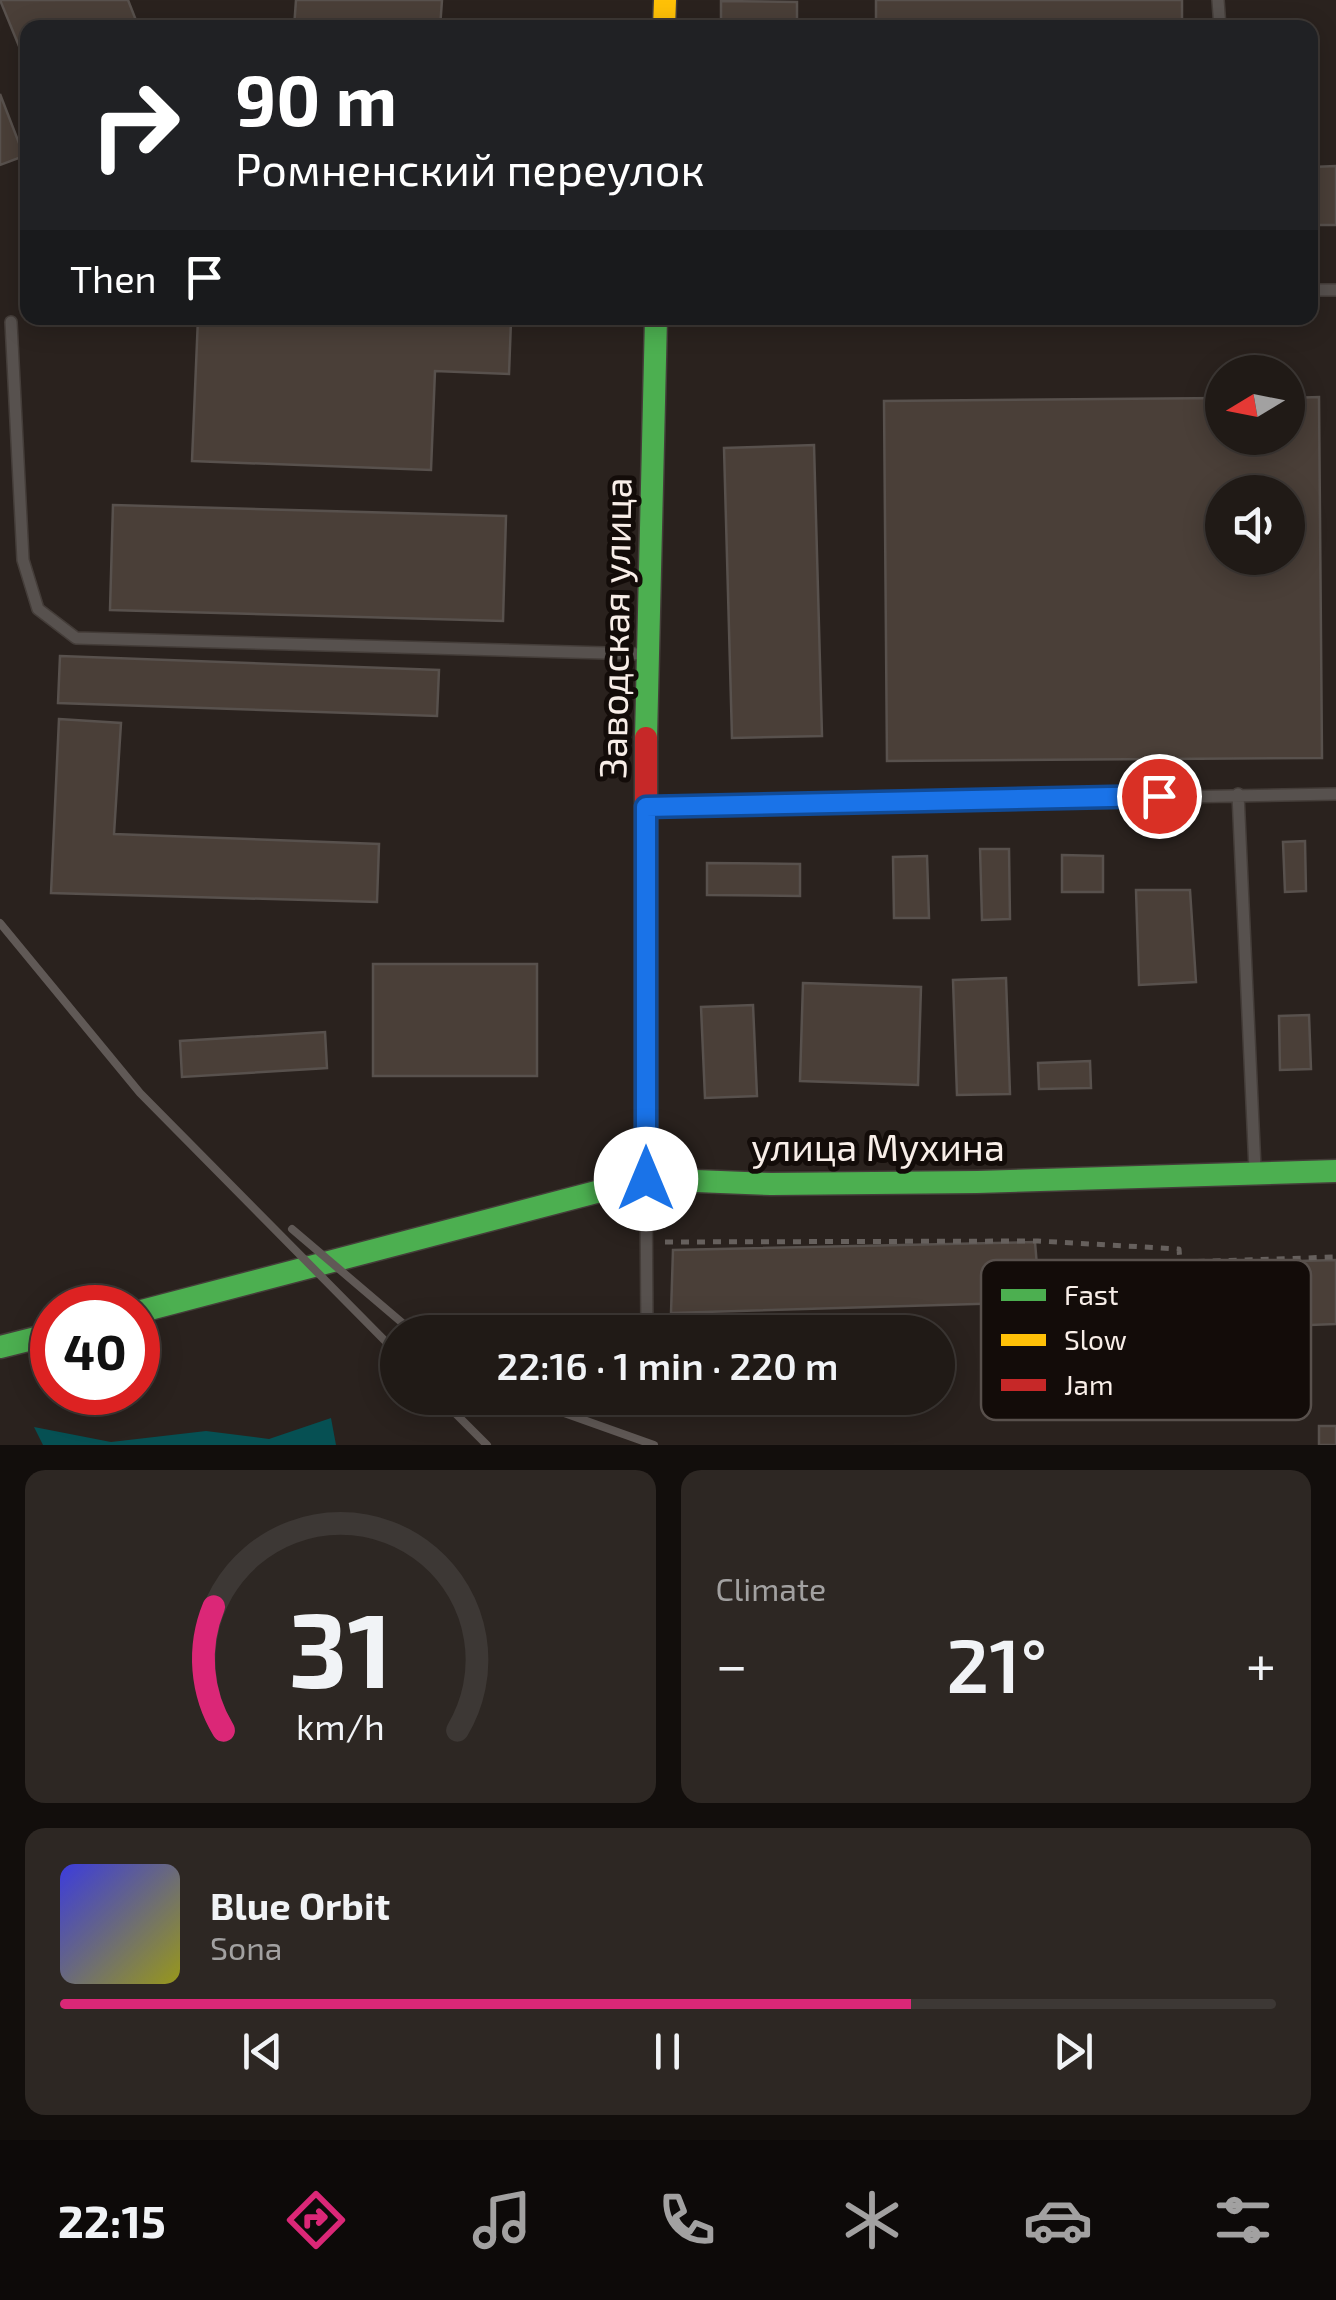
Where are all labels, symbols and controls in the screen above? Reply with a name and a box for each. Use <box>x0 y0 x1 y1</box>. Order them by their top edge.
text: 90 m <box>235 56 397 140</box>
icon: right <box>70 60 200 190</box>
text: Ромненский переулок <box>235 141 705 195</box>
icon: arrive <box>177 250 232 305</box>
text: Then <box>70 255 157 301</box>
north arrow <box>1205 355 1305 455</box>
map controls <box>1205 355 1305 575</box>
button: sound <box>1205 475 1305 575</box>
street label: Заводская улица <box>588 477 640 779</box>
pin <box>1117 754 1202 839</box>
icon: arrive <box>1132 769 1187 824</box>
street label: улица Мухина <box>751 1123 1005 1169</box>
position arrow <box>594 1127 698 1231</box>
legend <box>981 1260 1311 1420</box>
text: Fast <box>1064 1277 1119 1311</box>
speed limit sign: 40 <box>30 1285 160 1415</box>
text: Slow <box>1064 1322 1127 1356</box>
text: 22:16 · 1 min · 220 m <box>497 1342 838 1388</box>
text: Jam <box>1064 1367 1113 1401</box>
text: Climate <box>716 1569 826 1607</box>
text: 31 <box>288 1584 392 1709</box>
text: 21° <box>946 1618 1047 1708</box>
text: − <box>716 1630 748 1696</box>
text: + <box>1246 1630 1276 1696</box>
text: km/h <box>296 1704 385 1747</box>
text: Blue Orbit <box>210 1882 390 1928</box>
text: Sona <box>210 1928 282 1966</box>
icon: previous <box>235 2024 290 2079</box>
icon: pause <box>640 2024 695 2079</box>
icon: next <box>1046 2024 1101 2079</box>
icon: directions <box>281 2185 351 2255</box>
icon: music <box>467 2185 537 2255</box>
icon: phone <box>652 2185 722 2255</box>
icon: climate <box>837 2185 907 2255</box>
icon: car <box>1023 2185 1093 2255</box>
icon: filters <box>1208 2185 1278 2255</box>
text: 22:15 <box>58 2193 166 2247</box>

